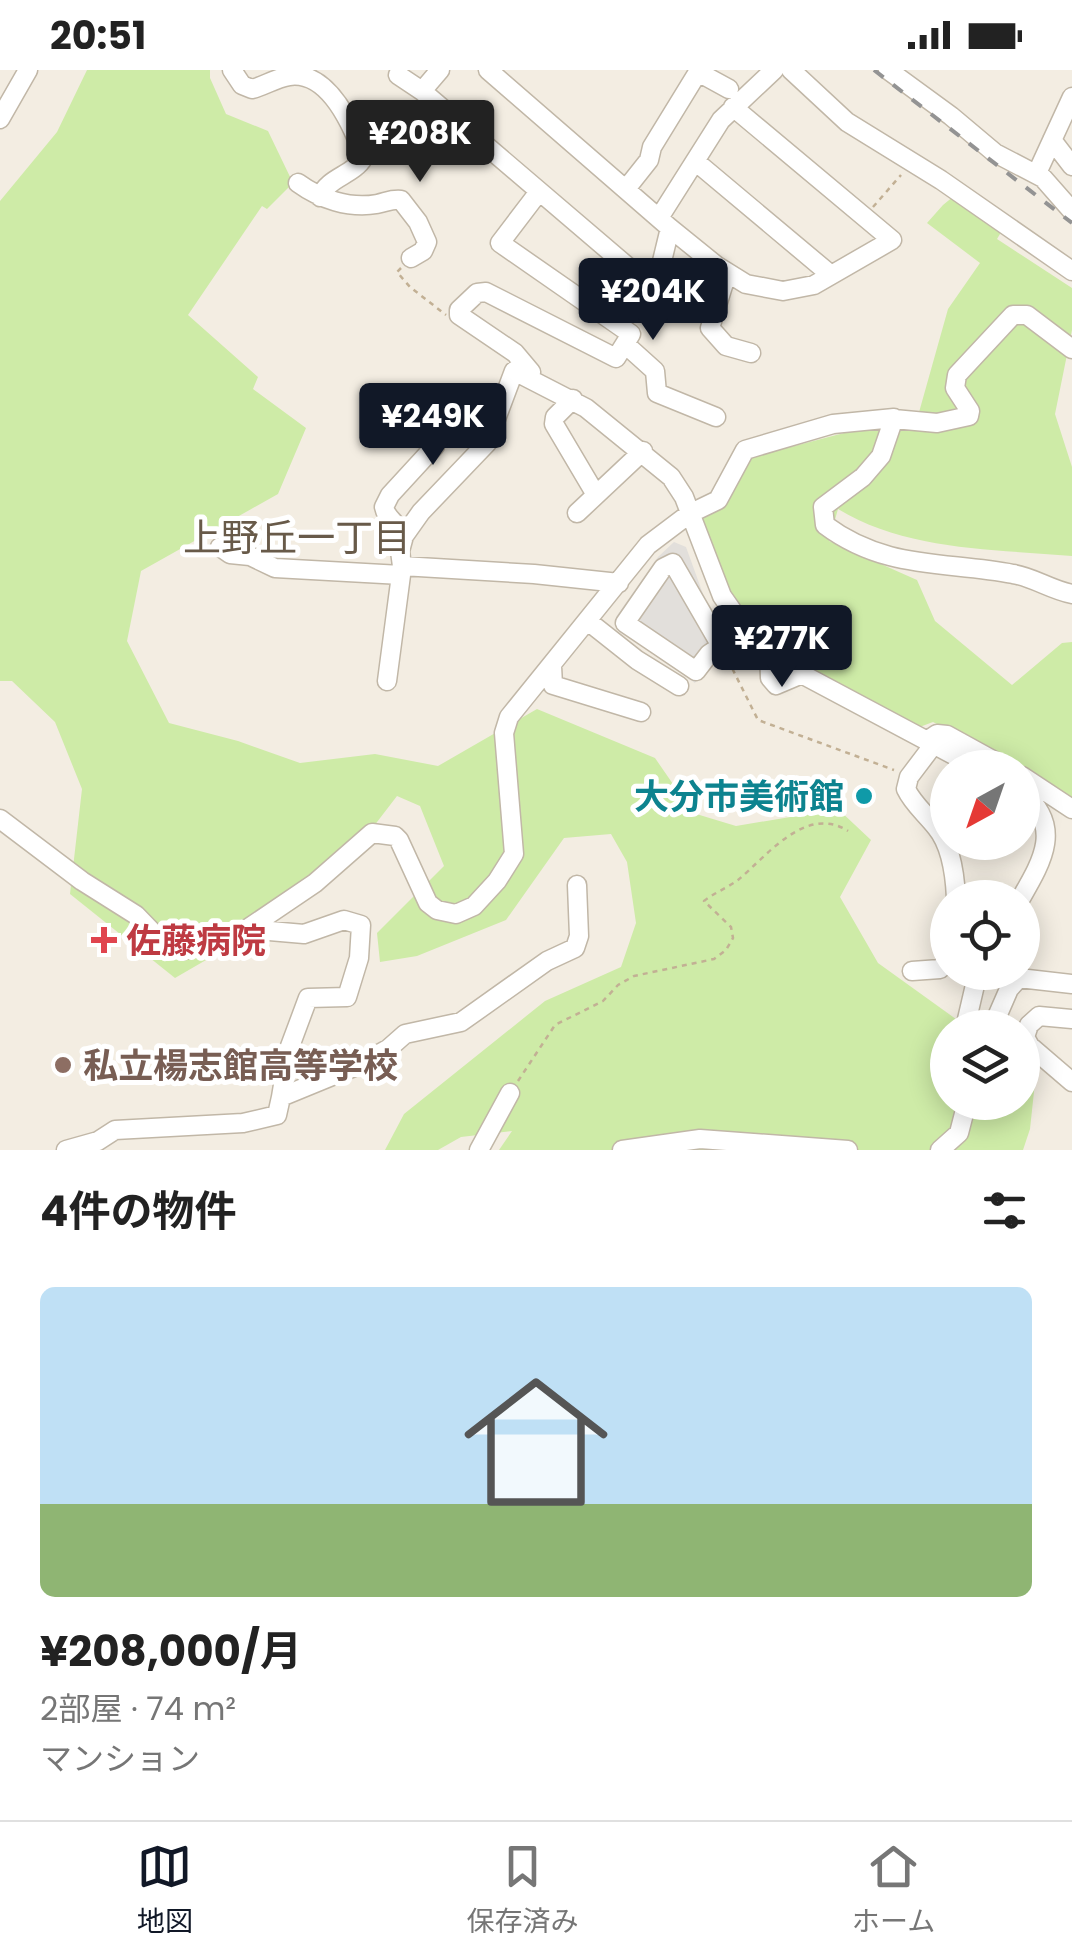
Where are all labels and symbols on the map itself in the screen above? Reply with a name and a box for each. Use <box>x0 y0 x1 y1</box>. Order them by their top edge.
pin: ¥208K <box>350 100 490 185</box>
pin: ¥204K <box>583 258 723 343</box>
pin: ¥249K <box>363 383 503 468</box>
district label: 上野丘一丁目 <box>183 511 411 564</box>
pin: ¥277K <box>712 605 852 690</box>
north arrow <box>930 750 1040 860</box>
place label: 大分市美術館 <box>634 772 844 821</box>
marker: 大分市美術館 <box>853 785 875 807</box>
place label: 佐藤病院 <box>126 916 266 965</box>
marker: 佐藤病院 <box>91 927 117 953</box>
place label: 私立楊志館高等学校 <box>83 1041 398 1090</box>
marker: 私立楊志館高等学校 <box>52 1054 74 1076</box>

